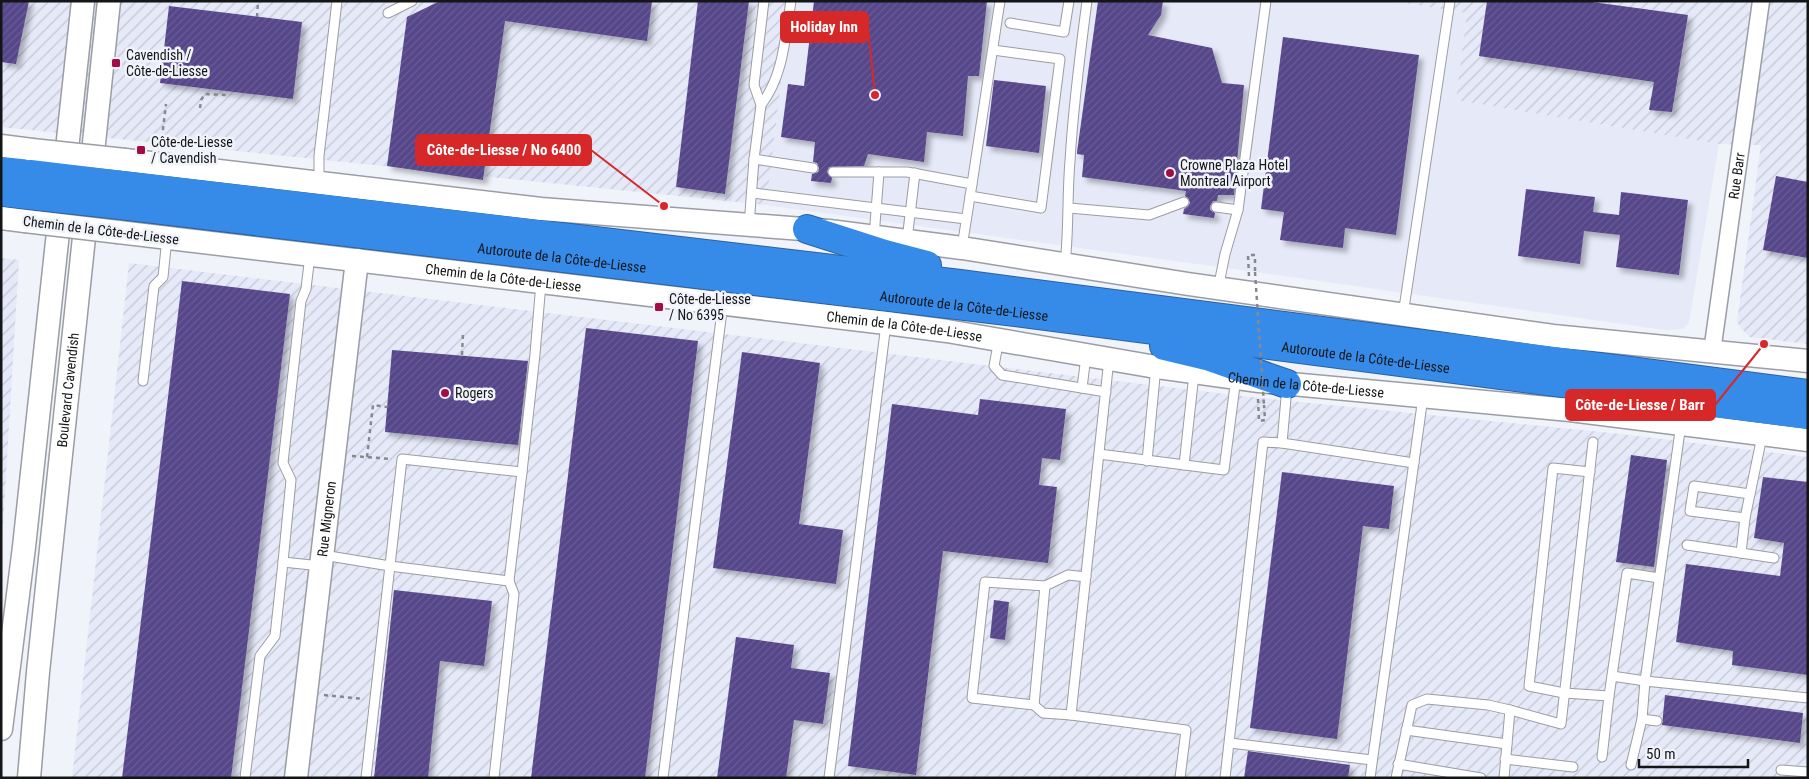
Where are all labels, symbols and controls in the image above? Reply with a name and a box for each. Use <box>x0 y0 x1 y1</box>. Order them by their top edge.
callout: Holiday Inn <box>781 12 868 42</box>
text: Holiday Inn <box>790 18 858 36</box>
place label: Cavendish / Côte-de-Liesse <box>126 47 208 79</box>
marker: Cavendish / Côte-de-Liesse <box>110 57 122 69</box>
place label: Côte-de-Liesse / Cavendish <box>151 134 233 166</box>
callout: Côte-de-Liesse / No 6400 <box>416 135 591 165</box>
text: Côte-de-Liesse / No 6400 <box>427 141 581 159</box>
marker: Côte-de-Liesse / Cavendish <box>135 144 147 156</box>
street label: Rue Barr <box>1725 151 1748 200</box>
place label: Crowne Plaza Hotel Montreal Airport <box>1180 157 1288 189</box>
marker: Crowne Plaza Hotel Montreal Airport <box>1164 167 1176 179</box>
street label: Chemin de la Côte-de-Liesse <box>22 213 180 248</box>
street label: Autoroute de la Côte-de-Liesse <box>477 240 647 276</box>
street label: Chemin de la Côte-de-Liesse <box>424 260 583 295</box>
street label: Autoroute de la Côte-de-Liesse <box>879 288 1050 324</box>
place label: Côte-de-Liesse / No 6395 <box>669 291 751 323</box>
marker: Côte-de-Liesse / No 6395 <box>653 301 665 313</box>
street label: Chemin de la Côte-de-Liesse <box>826 308 984 345</box>
street label: Boulevard Cavendish <box>54 332 82 448</box>
street label: Autoroute de la Côte-de-Liesse <box>1281 339 1451 376</box>
street label: Chemin de la Côte-de-Liesse <box>1227 369 1385 401</box>
place label: Rogers <box>455 385 494 401</box>
marker: Rogers <box>439 387 451 399</box>
callout: Côte-de-Liesse / Barr <box>1566 390 1715 420</box>
text: Côte-de-Liesse / Barr <box>1575 396 1705 414</box>
street label: Rue Migneron <box>314 480 339 557</box>
scale bar <box>1639 736 1748 768</box>
text: 50 m <box>1646 745 1676 763</box>

